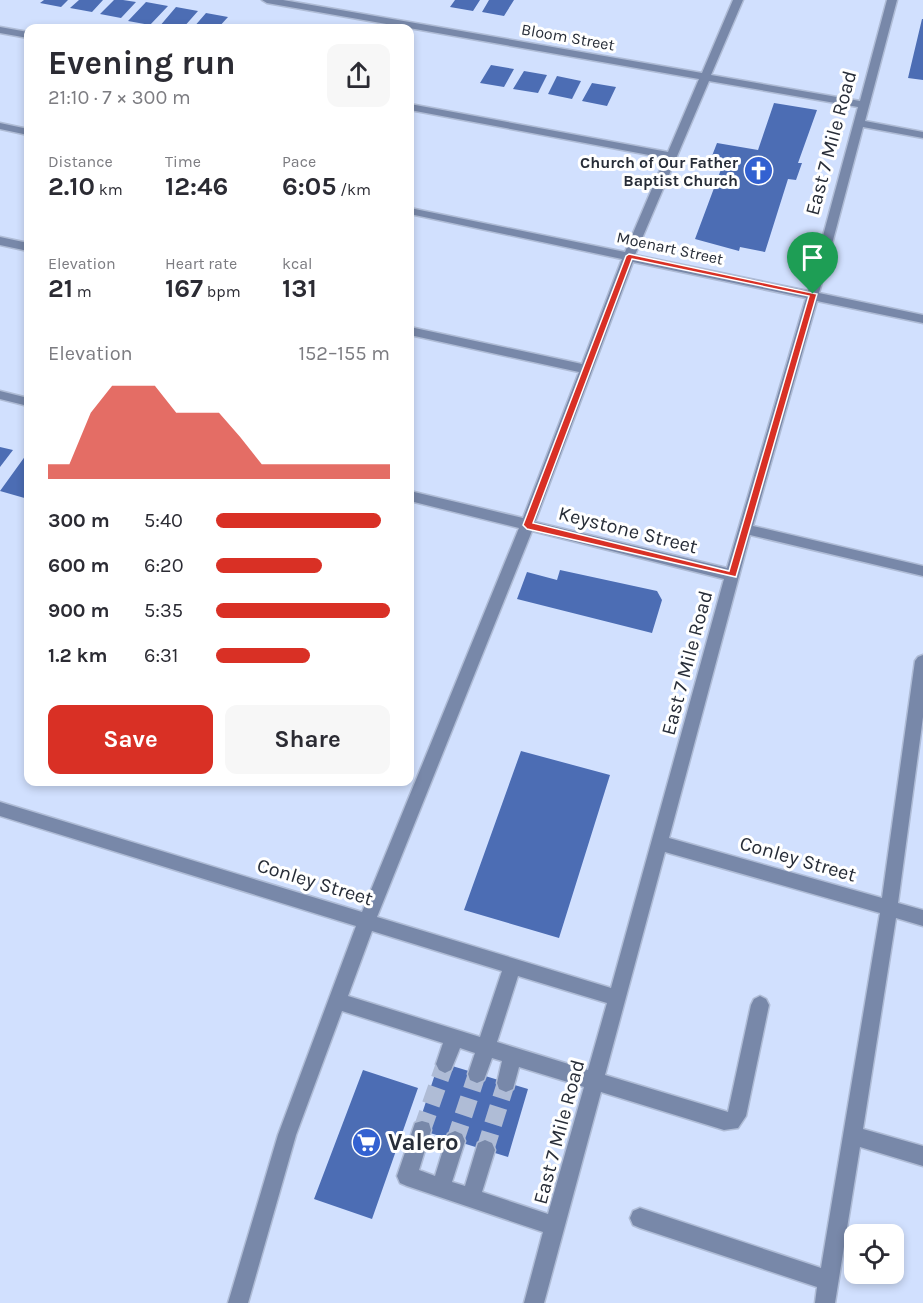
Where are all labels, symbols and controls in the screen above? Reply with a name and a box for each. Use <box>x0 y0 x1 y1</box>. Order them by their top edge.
street label: Bloom Street <box>520 19 616 55</box>
text: Evening run <box>48 44 236 82</box>
button: share <box>327 44 390 107</box>
street label: East 7 Mile Road <box>801 68 861 218</box>
text: 21:10 · 7 × 300 m <box>48 86 191 109</box>
text: Distance <box>48 152 113 171</box>
text: Time <box>165 152 201 171</box>
text: Pace <box>282 152 316 171</box>
place label: Church of Our Father Baptist Church <box>580 153 739 190</box>
church icon: Church of Our Father Baptist Church <box>743 155 775 187</box>
text: 2.10 <box>48 171 95 202</box>
text: 12:46 <box>165 171 228 202</box>
text: 6:05 <box>282 171 336 202</box>
text: km <box>95 180 123 199</box>
text: /km <box>336 180 371 199</box>
street label: Moenart Street <box>615 227 725 269</box>
pin <box>787 232 838 294</box>
icon: arrive <box>796 241 829 274</box>
text: Elevation <box>48 254 116 273</box>
text: Heart rate <box>165 254 237 273</box>
text: kcal <box>282 254 313 273</box>
text: 21 <box>48 273 73 304</box>
text: 167 <box>165 273 203 304</box>
text: 131 <box>282 273 317 304</box>
text: m <box>73 282 92 301</box>
text: bpm <box>203 282 241 301</box>
text: Elevation <box>48 342 133 365</box>
text: 152–155 m <box>298 342 390 365</box>
street label: Keystone Street <box>556 502 700 559</box>
text: 300 m <box>48 509 110 532</box>
text: 5:40 <box>144 509 183 532</box>
text: 600 m <box>48 554 109 577</box>
text: 6:20 <box>144 554 184 577</box>
street label: East 7 Mile Road <box>657 588 717 738</box>
text: 900 m <box>48 599 110 622</box>
text: 5:35 <box>144 599 183 622</box>
text: 1.2 km <box>48 644 107 667</box>
text: 6:31 <box>144 644 178 667</box>
button: Save <box>48 705 213 774</box>
button: Share <box>225 705 390 774</box>
street label: Conley Street <box>737 831 859 887</box>
street label: Conley Street <box>254 853 376 911</box>
street label: East 7 Mile Road <box>529 1057 589 1207</box>
supermarket icon: Valero <box>351 1126 383 1158</box>
place label: Valero <box>388 1128 459 1156</box>
map controls <box>844 1224 904 1284</box>
button: locate <box>844 1224 904 1284</box>

